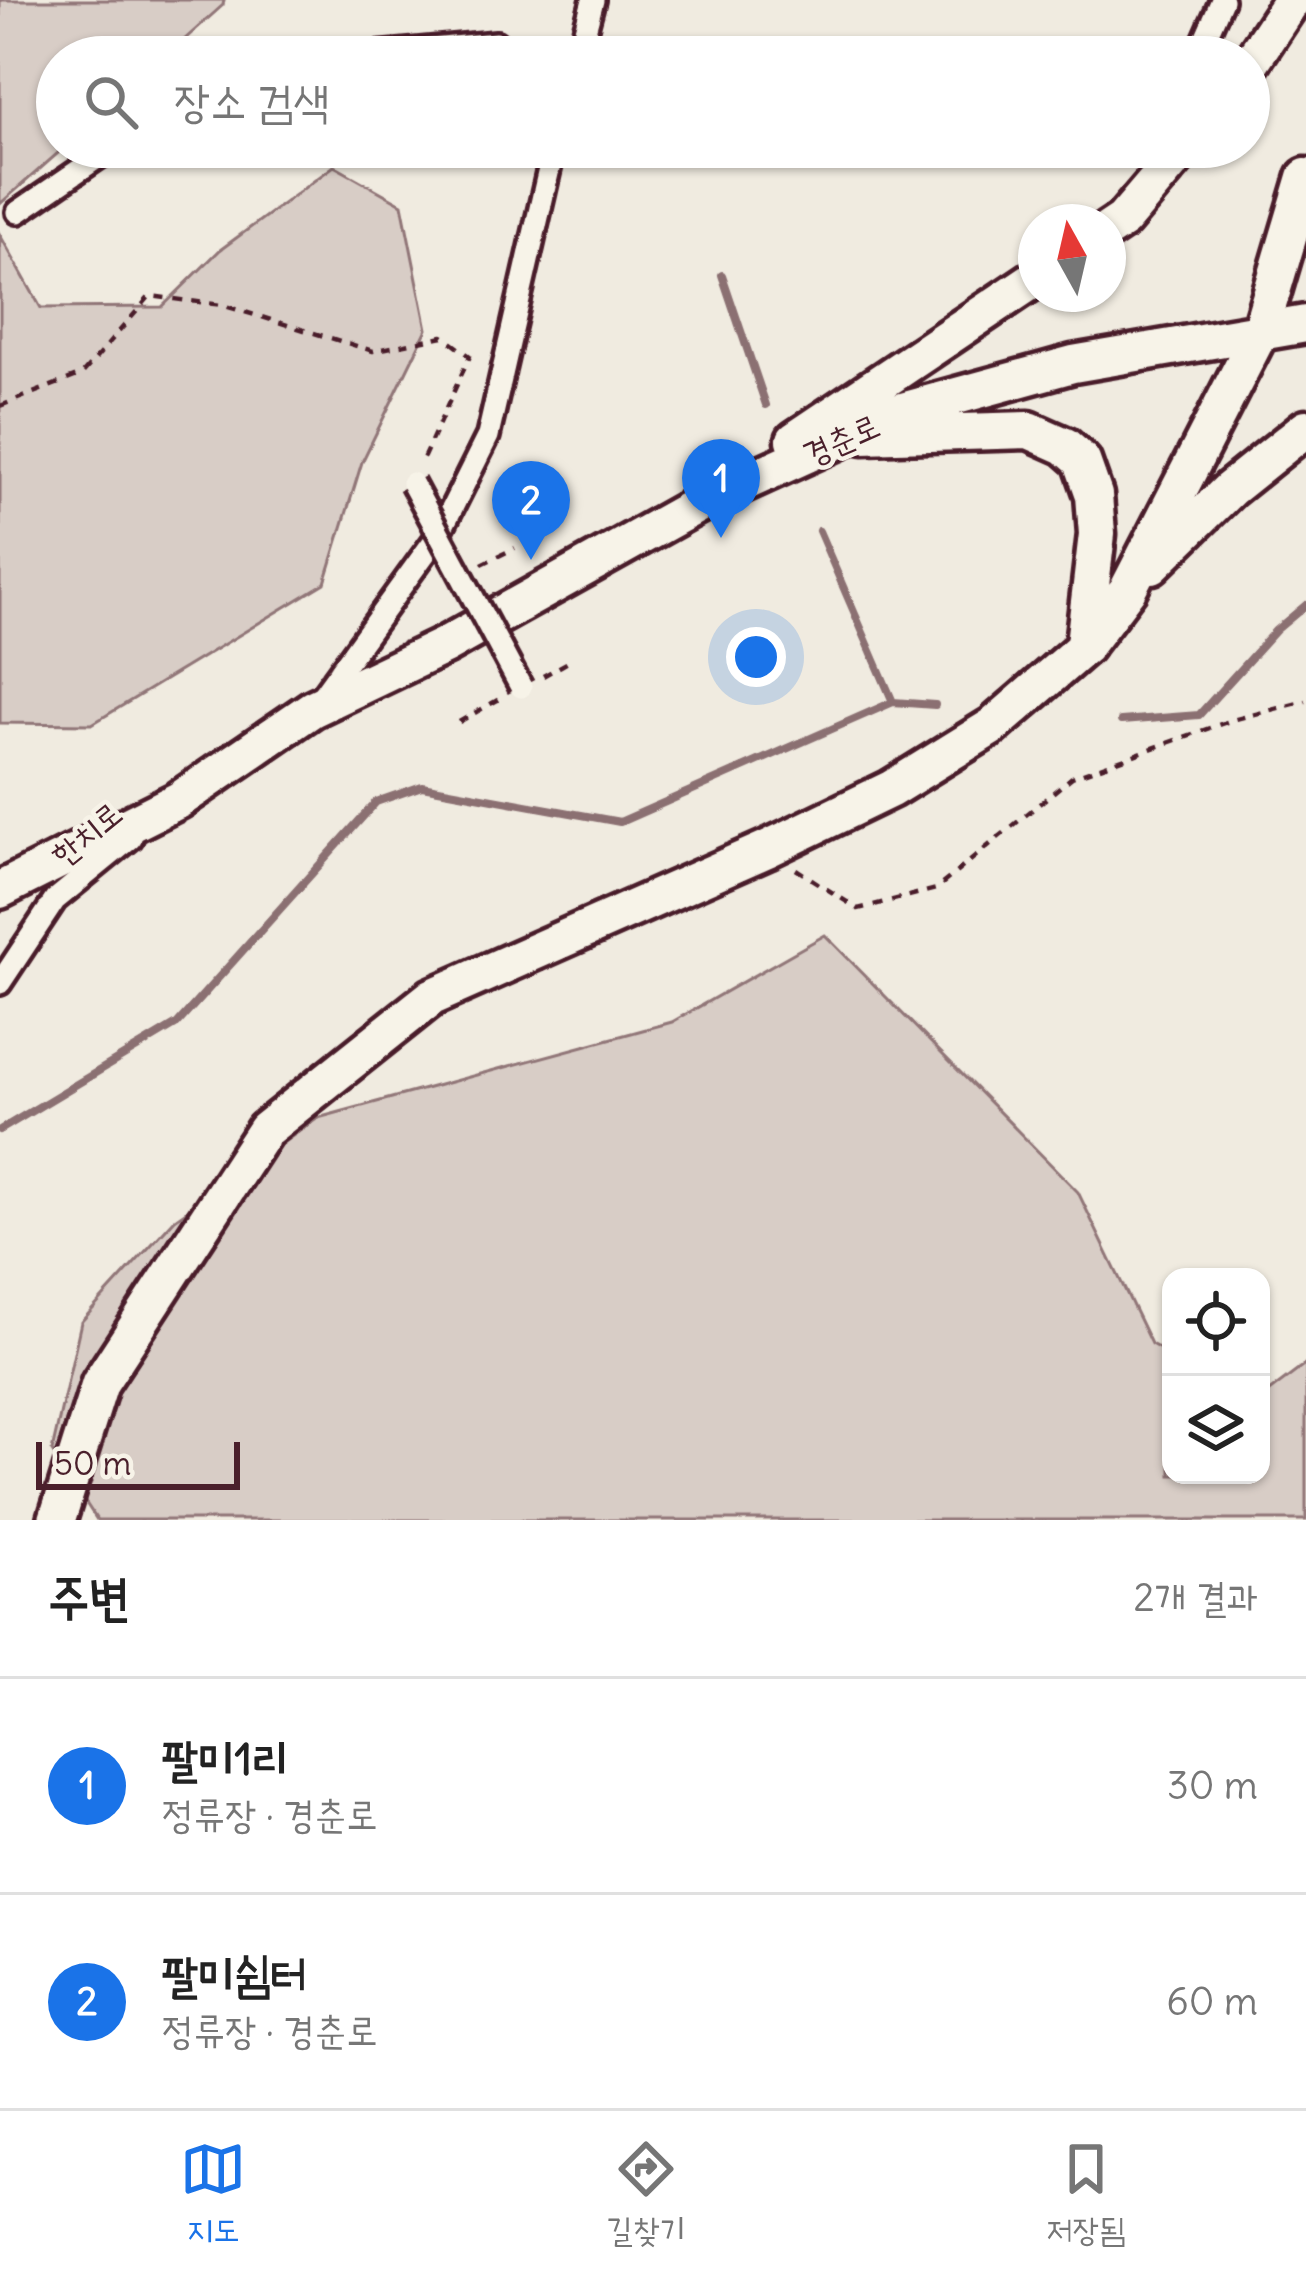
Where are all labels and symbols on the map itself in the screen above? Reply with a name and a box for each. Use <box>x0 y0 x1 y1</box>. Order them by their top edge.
north arrow <box>1018 204 1126 312</box>
street label: 경춘로 <box>796 404 886 474</box>
pin: 1 <box>682 439 760 538</box>
pin: 2 <box>492 461 570 560</box>
your location <box>726 627 786 687</box>
street label: 한치로 <box>42 792 130 874</box>
scale bar <box>36 1436 240 1489</box>

